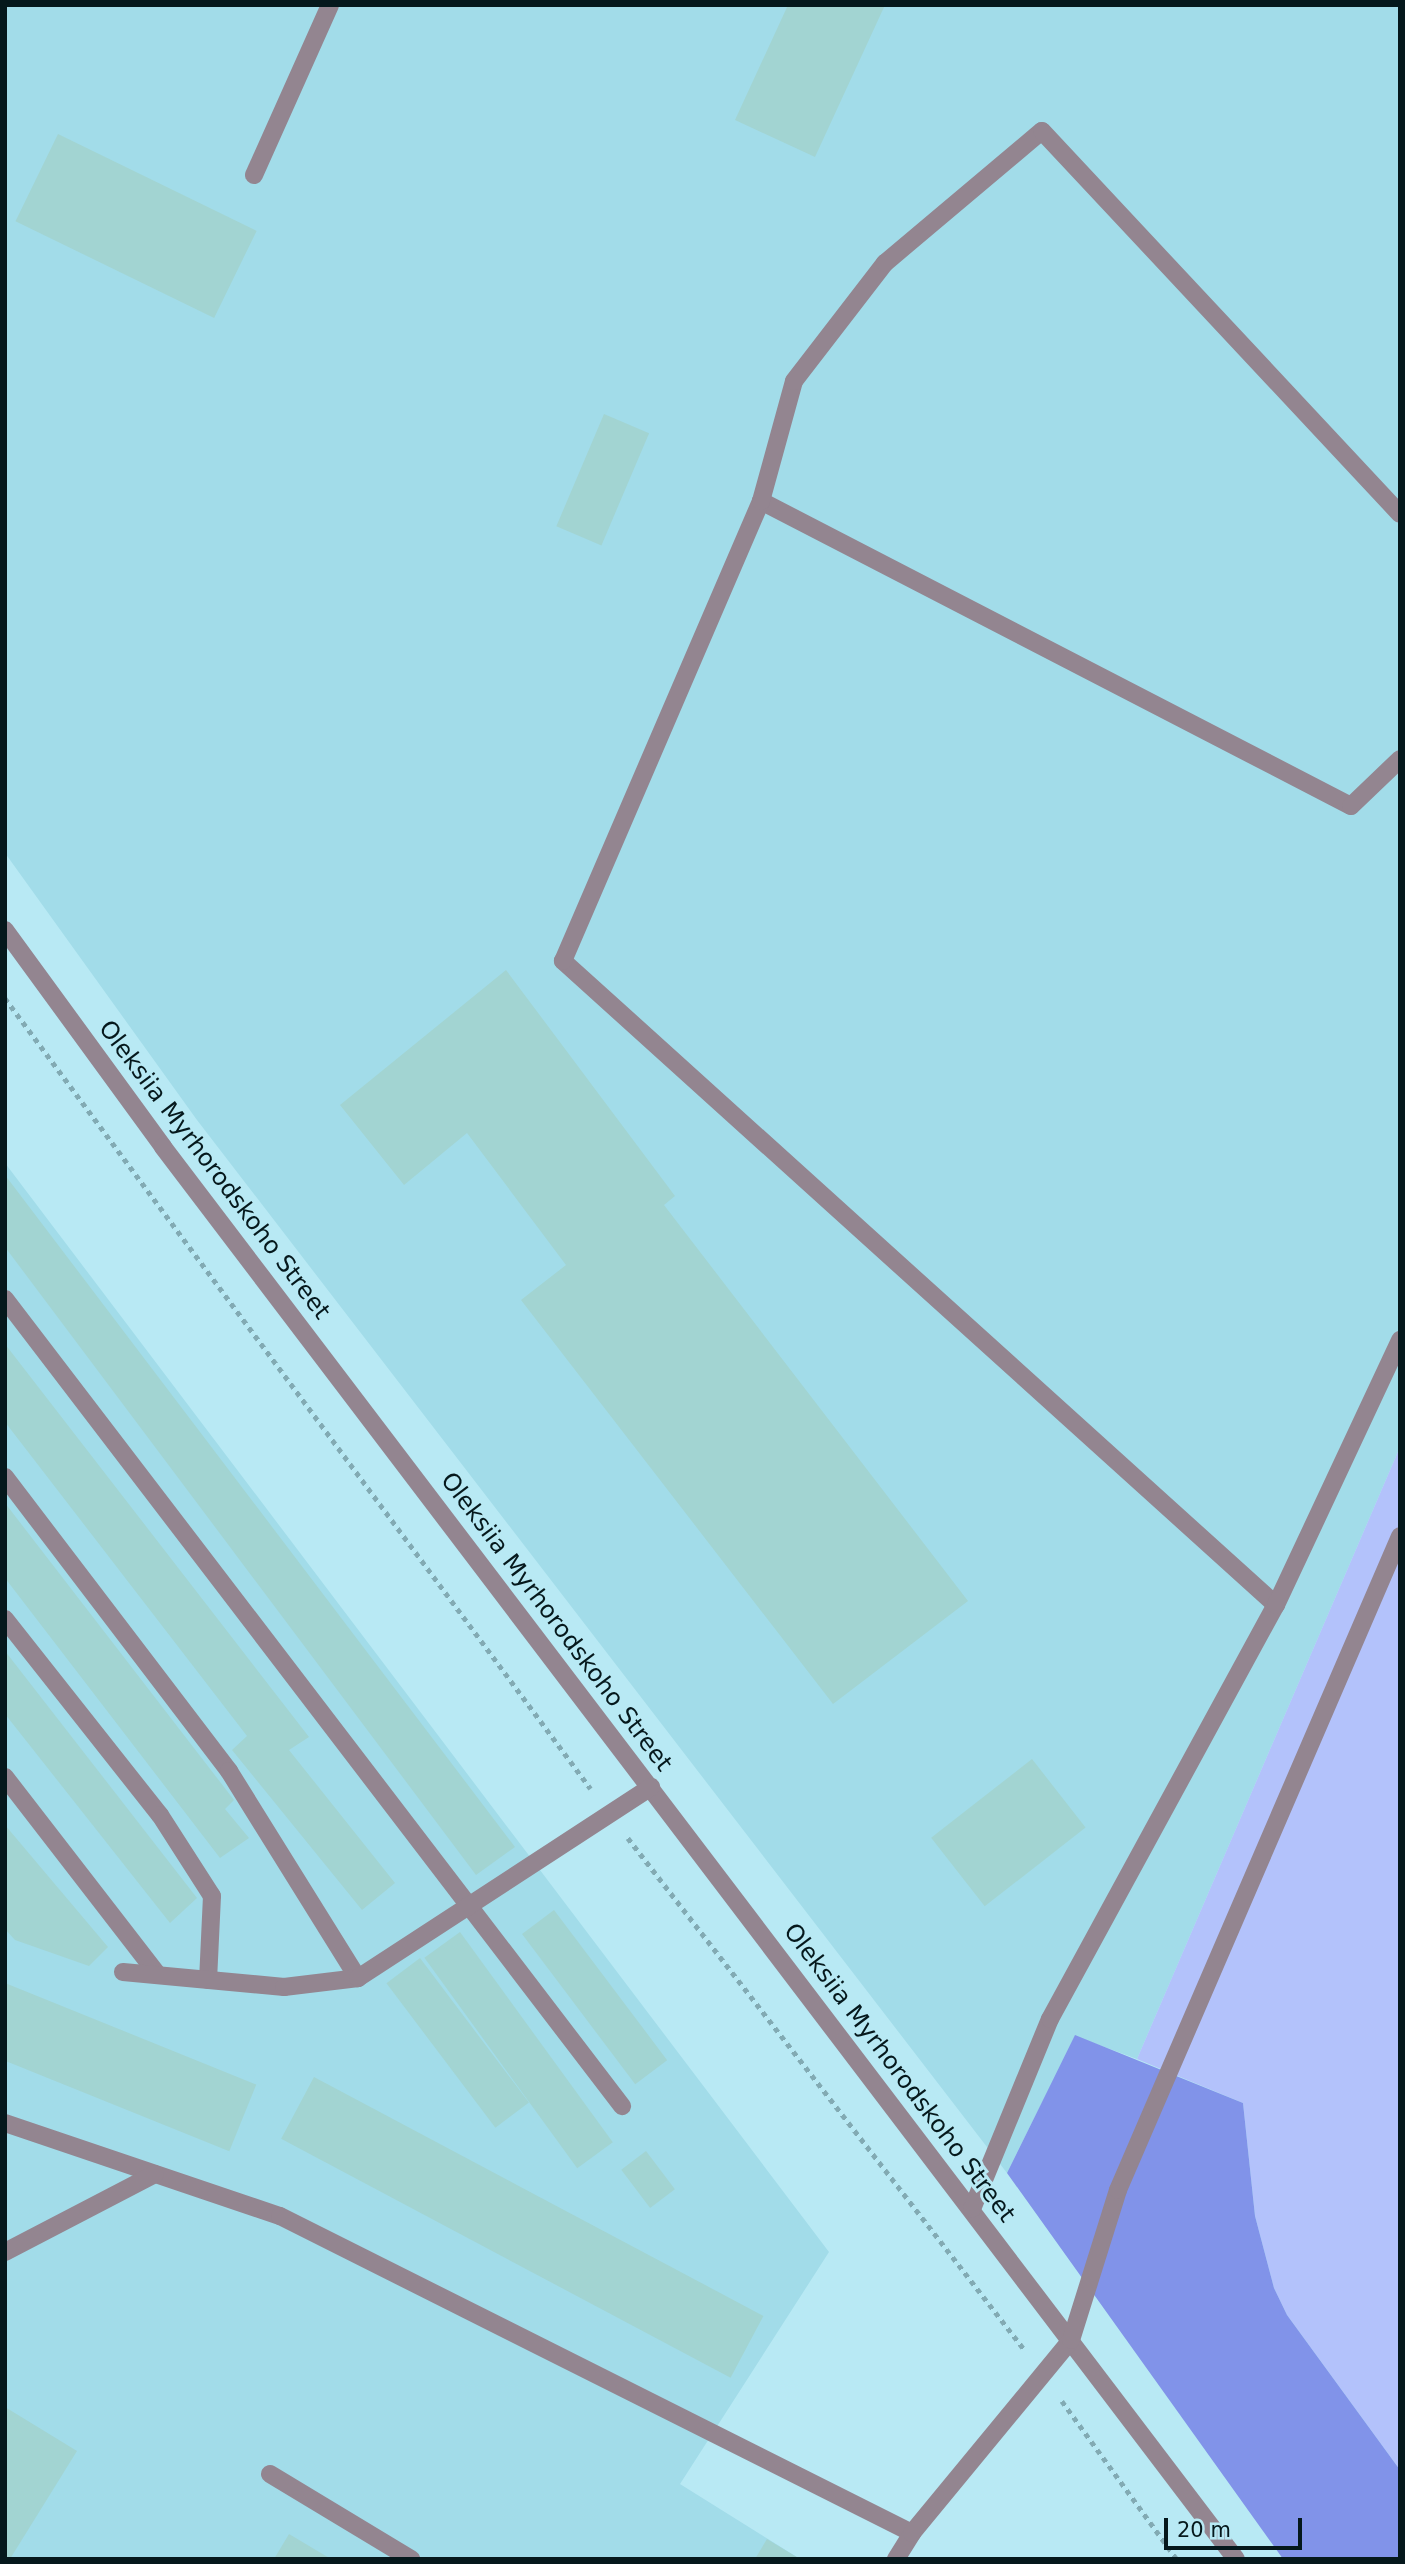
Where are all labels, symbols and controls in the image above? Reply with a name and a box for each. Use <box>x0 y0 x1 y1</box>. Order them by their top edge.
street label: Oleksiia Myrhorodskoho Street <box>92 1015 336 1325</box>
street label: Oleksiia Myrhorodskoho Street <box>434 1467 678 1777</box>
street label: Oleksiia Myrhorodskoho Street <box>777 1918 1021 2228</box>
scale bar <box>1167 2504 1305 2548</box>
text: 20 m <box>1177 2518 1231 2542</box>

